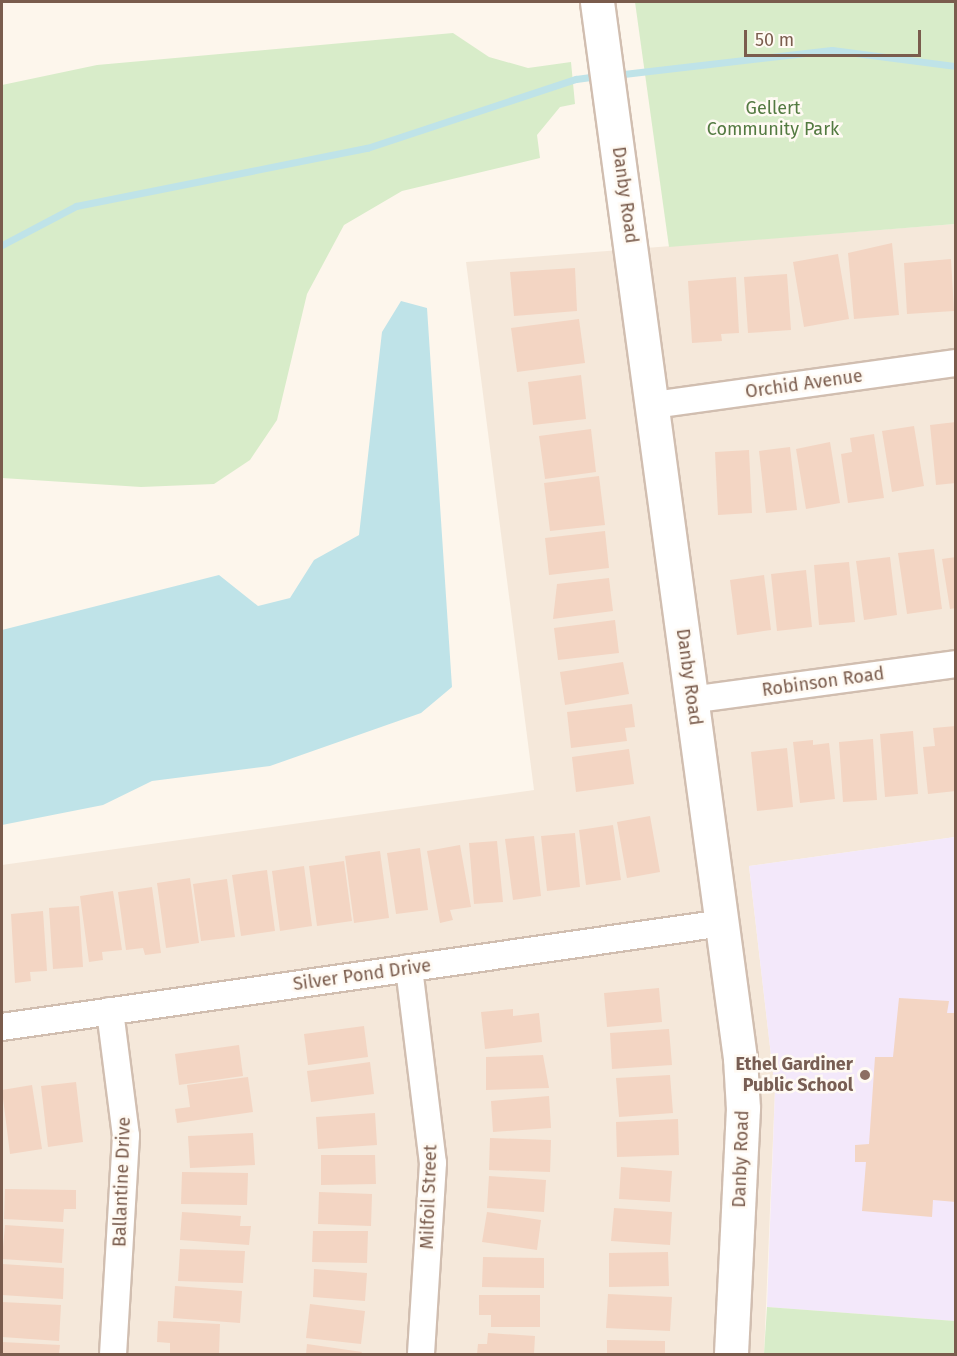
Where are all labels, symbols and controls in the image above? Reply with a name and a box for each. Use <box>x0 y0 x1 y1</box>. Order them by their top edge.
scale bar <box>747 18 924 56</box>
text: 50 m <box>755 29 794 51</box>
park label: Gellert Community Park <box>707 98 839 140</box>
street label: Danby Road <box>608 145 642 245</box>
street label: Orchid Avenue <box>744 365 864 403</box>
street label: Danby Road <box>672 627 706 727</box>
street label: Robinson Road <box>761 663 885 701</box>
street label: Silver Pond Drive <box>292 955 432 995</box>
place label: Ethel Gardiner Public School <box>735 1054 853 1096</box>
marker: Ethel Gardiner Public School <box>858 1068 872 1082</box>
street label: Danby Road <box>729 1110 753 1208</box>
street label: Ballantine Drive <box>109 1117 135 1247</box>
street label: Milfoil Street <box>416 1144 442 1250</box>

